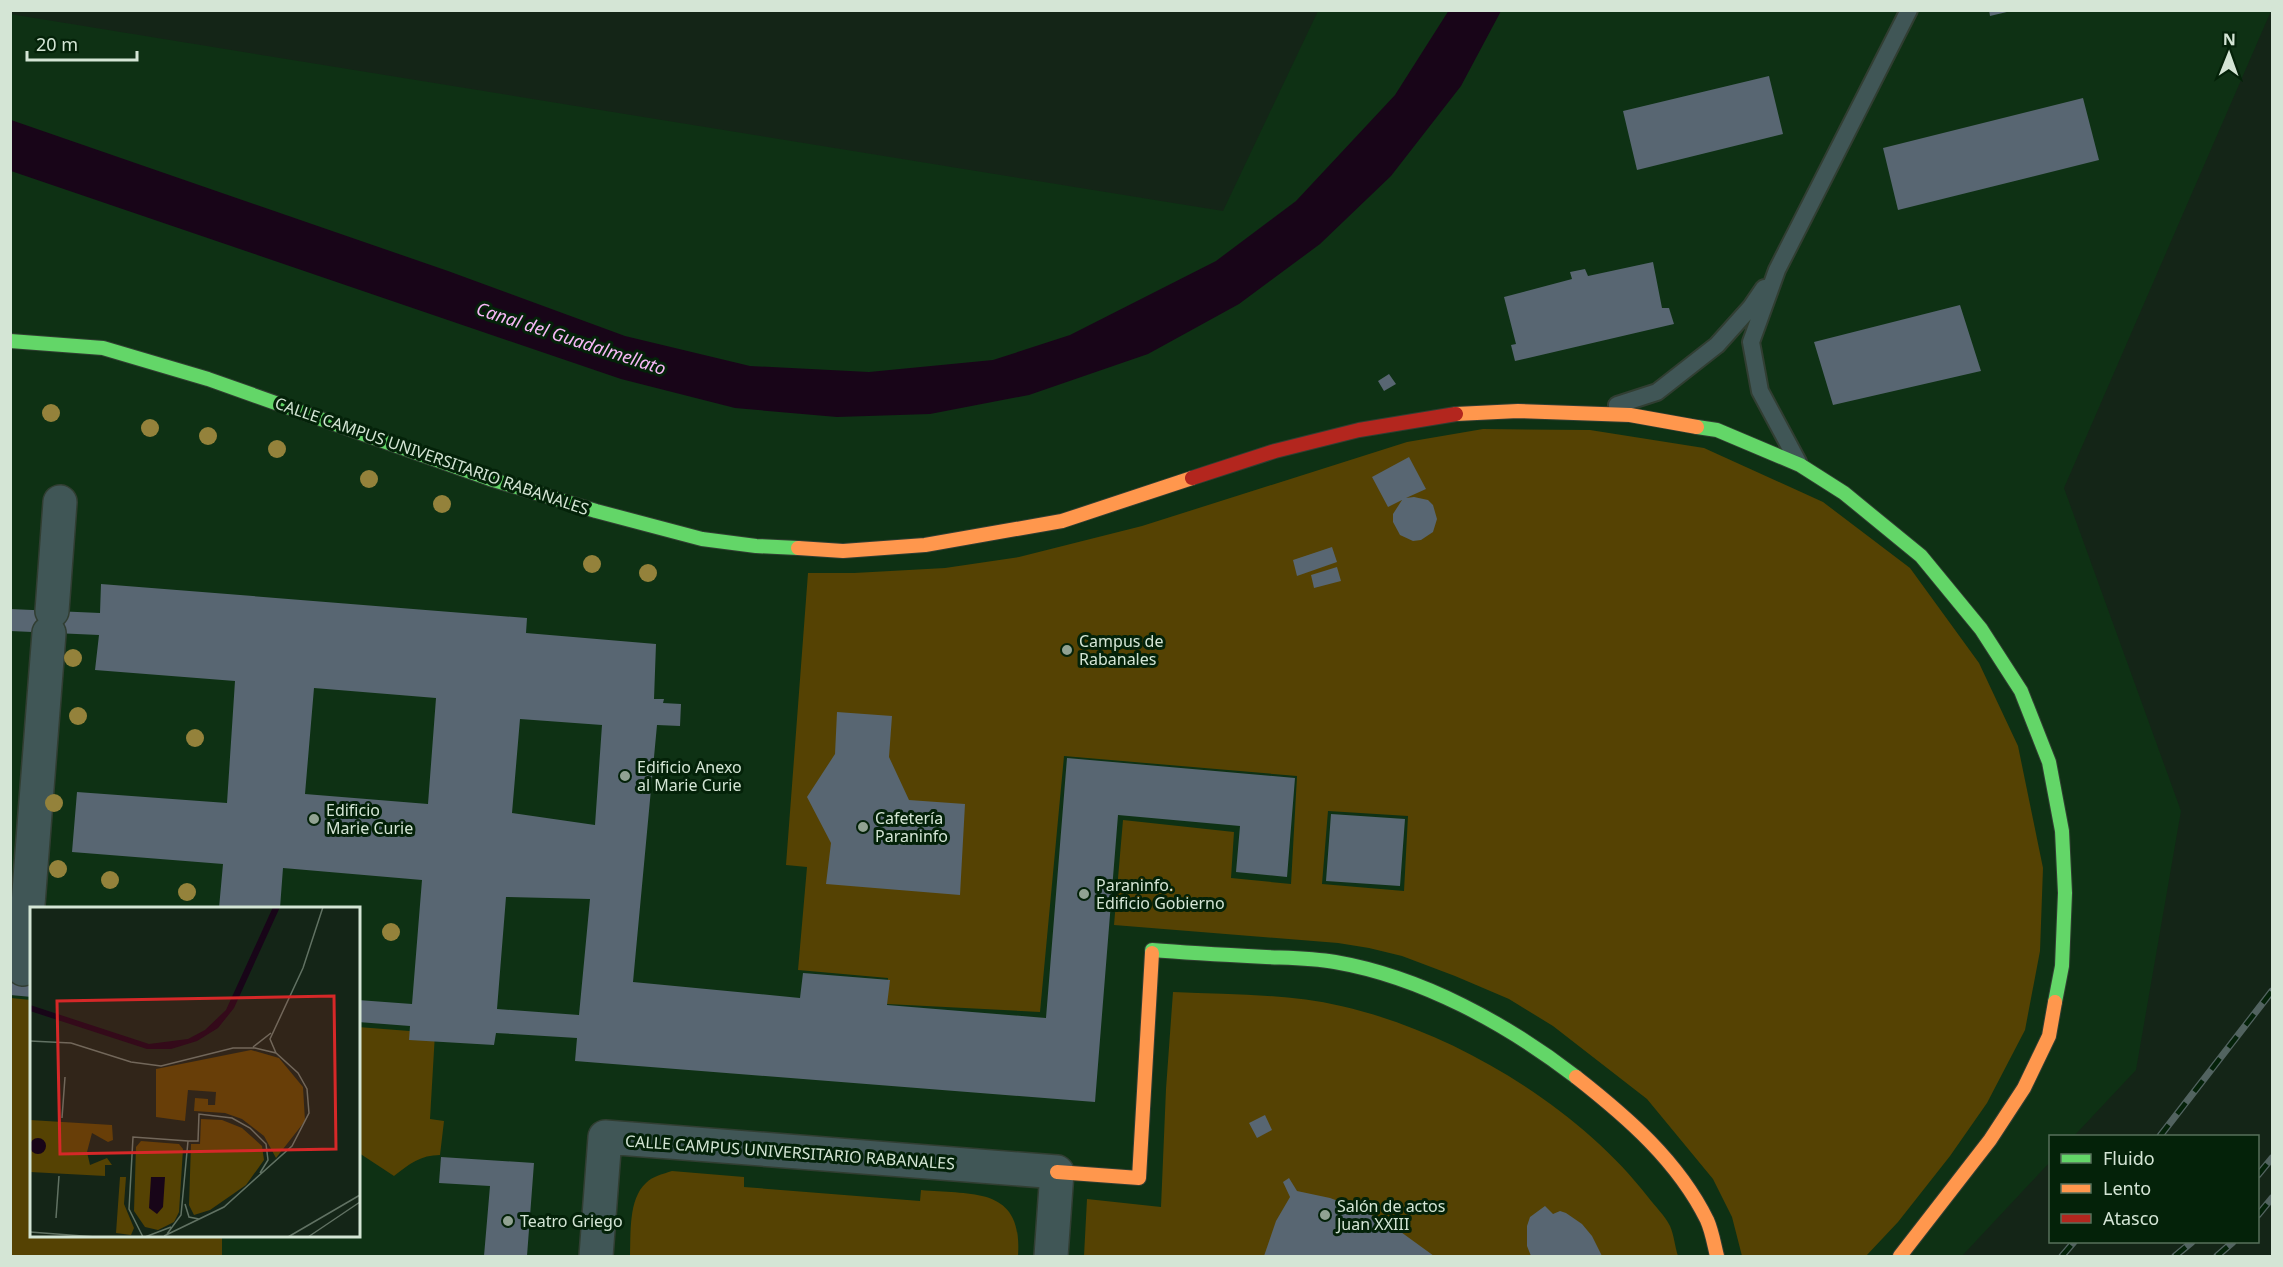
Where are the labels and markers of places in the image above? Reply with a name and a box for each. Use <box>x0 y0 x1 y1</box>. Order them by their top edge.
place label: Campus de Rabanales <box>1079 630 1163 670</box>
marker: Campus de Rabanales <box>1060 643 1074 657</box>
place label: Edificio Anexo al Marie Curie <box>637 756 742 796</box>
marker: Edificio Anexo al Marie Curie <box>618 769 632 783</box>
place label: Edificio Marie Curie <box>326 799 413 839</box>
place label: Cafetería Paraninfo <box>875 807 948 847</box>
marker: Edificio Marie Curie <box>307 812 321 826</box>
marker: Cafetería Paraninfo <box>856 820 870 834</box>
place label: Paraninfo. Edificio Gobierno <box>1096 874 1225 914</box>
marker: Paraninfo. Edificio Gobierno <box>1077 887 1091 901</box>
place label: Salón de actos Juan XXIII <box>1335 1195 1445 1235</box>
marker: Salón de actos Juan XXIII <box>1318 1208 1332 1222</box>
place label: Teatro Griego <box>520 1210 623 1232</box>
marker: Teatro Griego <box>501 1214 515 1228</box>

